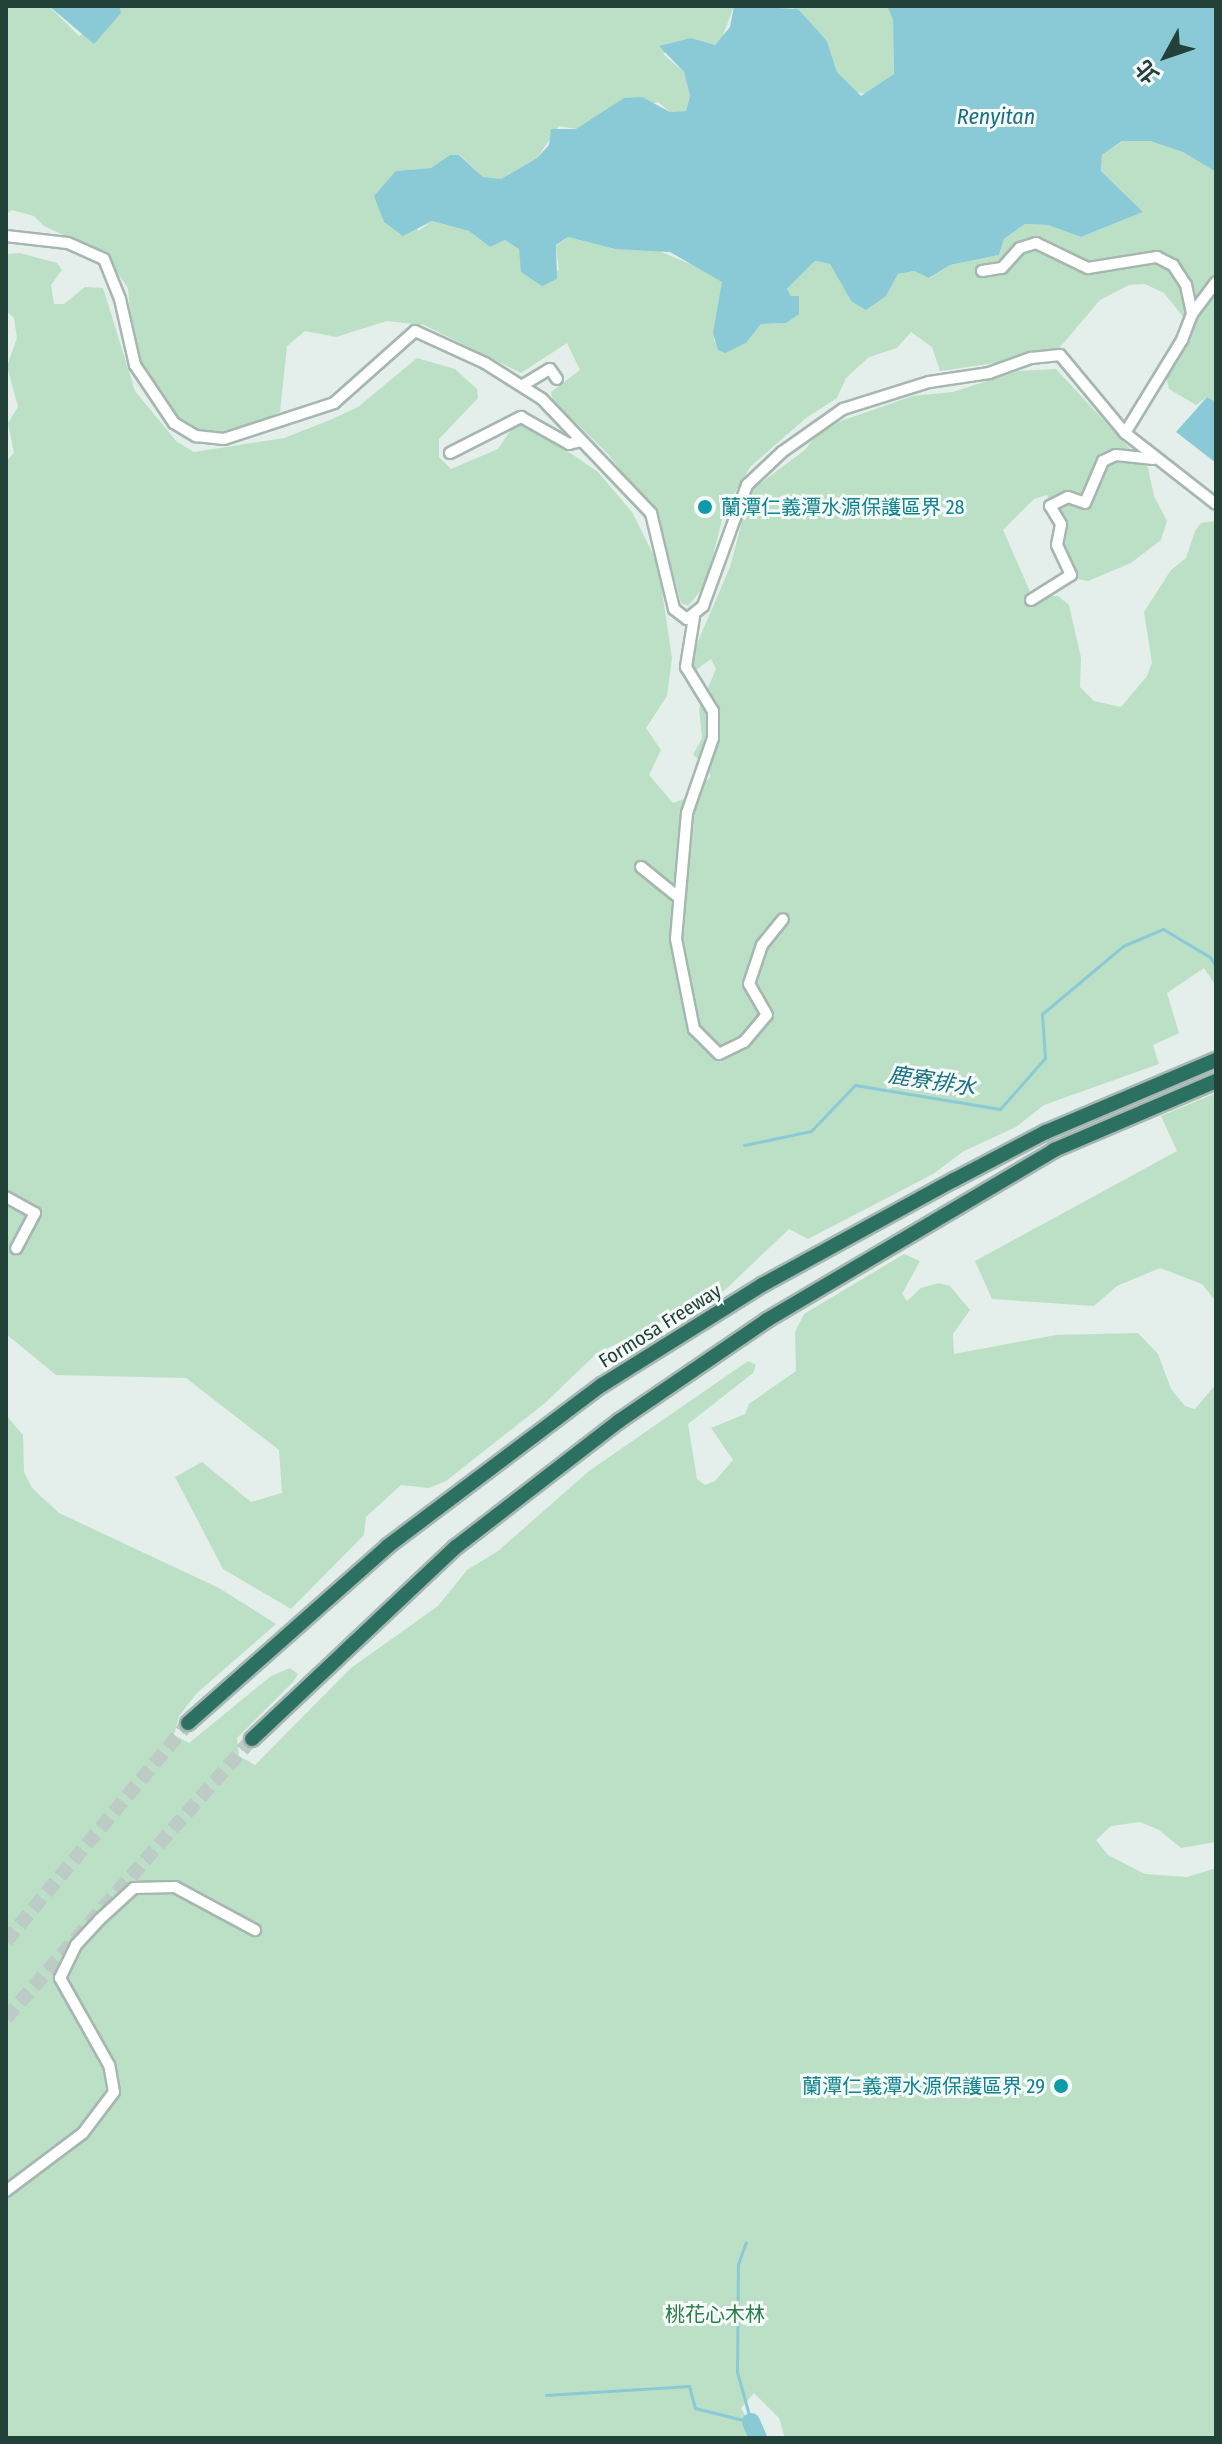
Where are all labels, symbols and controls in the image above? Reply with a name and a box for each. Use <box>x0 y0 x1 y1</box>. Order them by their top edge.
north arrow <box>1126 16 1206 96</box>
text: 北 <box>1130 55 1165 89</box>
water label: Renyitan <box>957 104 1035 130</box>
place label: 蘭潭仁義潭水源保護區界 28 <box>721 495 965 519</box>
marker: 蘭潭仁義潭水源保護區界 28 <box>696 498 714 516</box>
water label: 鹿寮排水 <box>886 1061 978 1101</box>
street label: Formosa Freeway <box>594 1279 726 1373</box>
place label: 蘭潭仁義潭水源保護區界 29 <box>802 2074 1045 2098</box>
marker: 蘭潭仁義潭水源保護區界 29 <box>1052 2077 1070 2095</box>
park label: 桃花心木林 <box>665 2302 765 2326</box>

